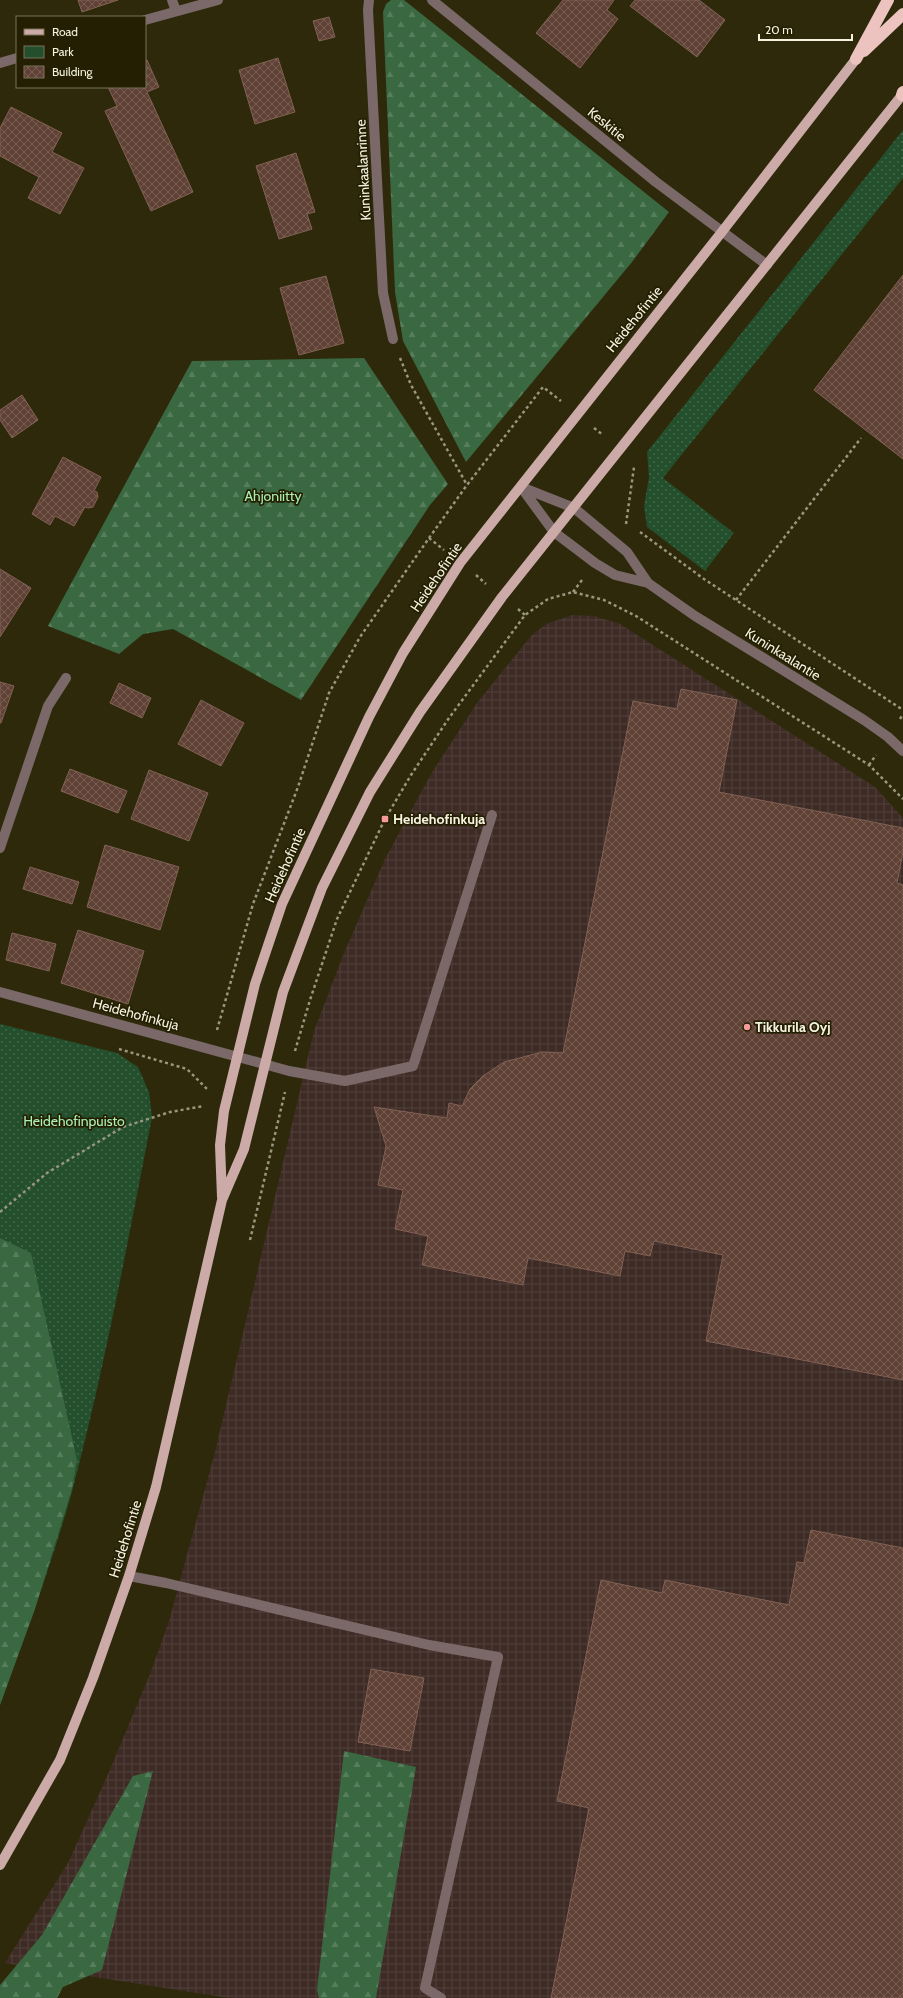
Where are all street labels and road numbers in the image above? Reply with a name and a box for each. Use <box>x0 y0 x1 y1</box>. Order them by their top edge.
street label: Keskitie <box>584 103 630 145</box>
street label: Kuninkaalanrinne <box>351 119 375 221</box>
street label: Heidehofintie <box>602 282 666 356</box>
street label: Heidehofintie <box>406 539 466 615</box>
street label: Kuninkaalantie <box>742 624 824 684</box>
street label: Heidehofintie <box>260 825 310 905</box>
street label: Heidehofinkuja <box>91 994 181 1034</box>
street label: Heidehofintie <box>105 1498 145 1580</box>

